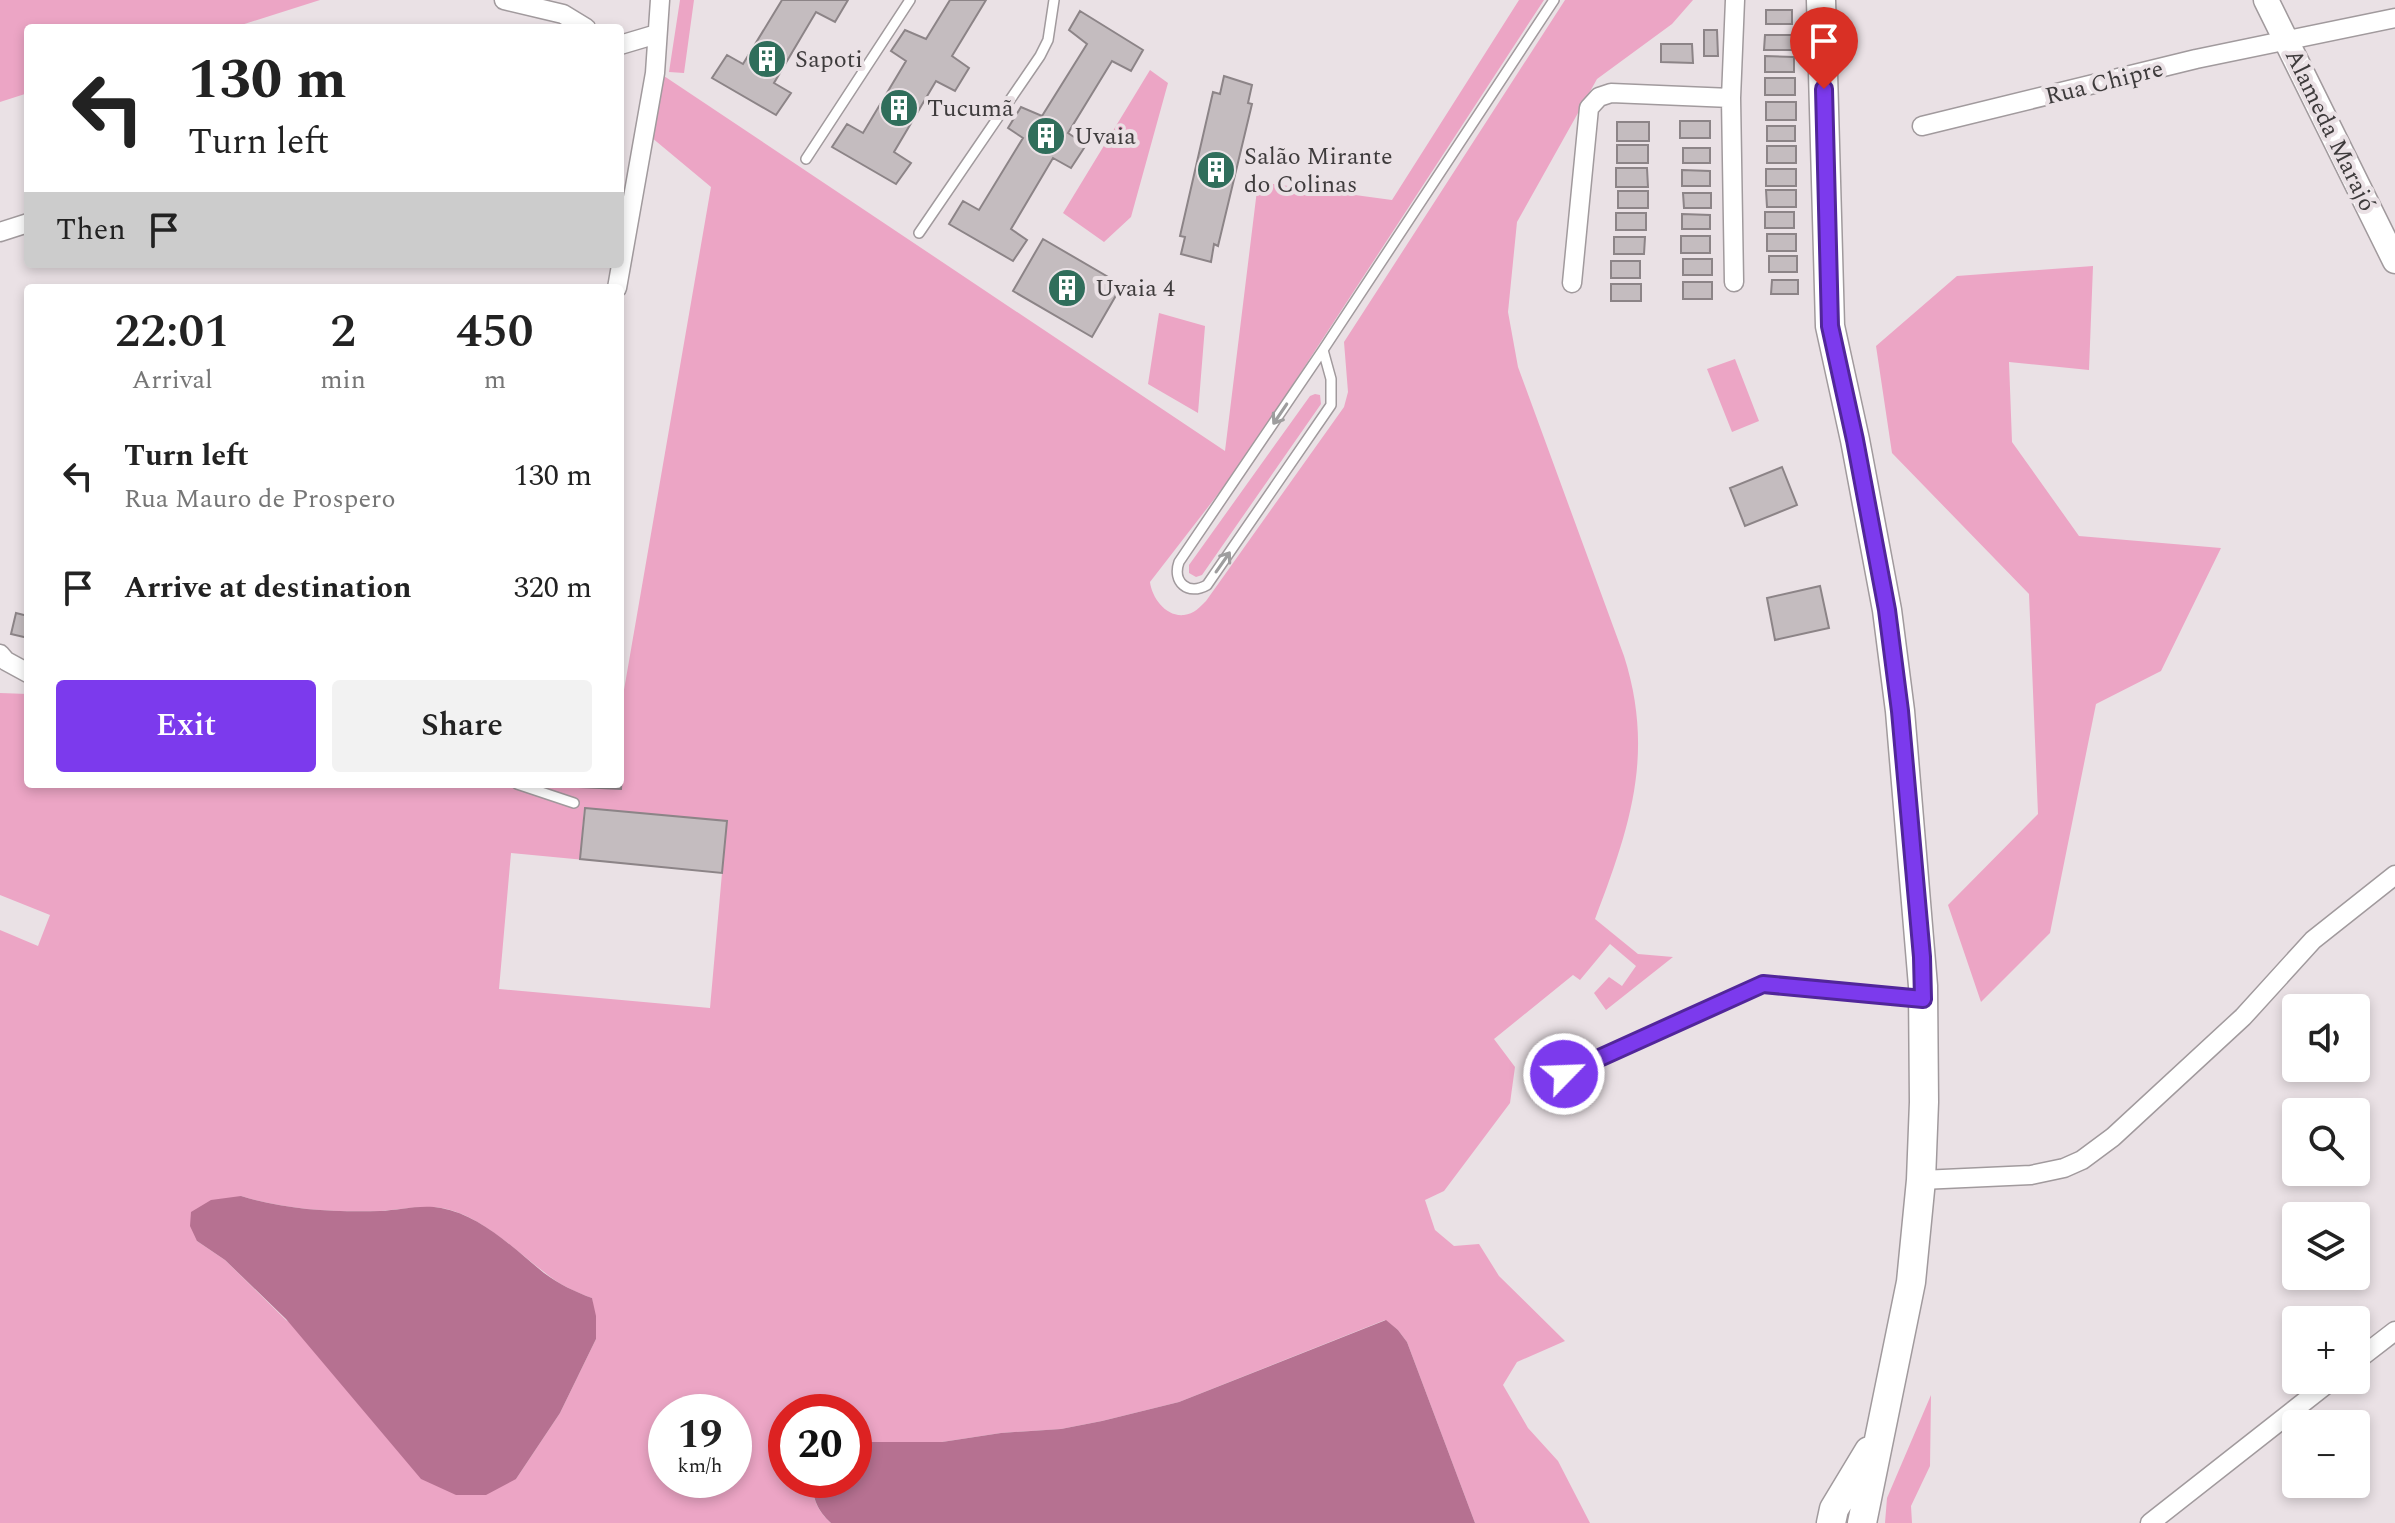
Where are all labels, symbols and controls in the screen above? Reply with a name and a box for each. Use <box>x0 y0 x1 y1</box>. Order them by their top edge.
pin <box>1790 7 1858 89</box>
icon: arrive <box>1802 19 1846 63</box>
text: 130 m <box>188 38 347 123</box>
building icon: Sapoti <box>746 38 788 80</box>
place label: Sapoti <box>795 42 863 78</box>
street label: Alameda Marajó <box>2275 43 2385 218</box>
street label: Rua Chipre <box>2041 51 2167 115</box>
icon: left <box>56 56 160 160</box>
building icon: Tucumã <box>878 87 920 129</box>
place label: Tucumã <box>927 91 1014 127</box>
text: Turn left <box>188 115 329 170</box>
building icon: Uvaia <box>1025 115 1067 157</box>
place label: Uvaia <box>1074 119 1136 155</box>
place label: Salão Mirante do Colinas <box>1244 139 1393 203</box>
building icon: Salão Mirante do Colinas <box>1195 149 1237 191</box>
text: Then <box>56 207 126 253</box>
icon: arrive <box>142 208 186 252</box>
building icon: Uvaia 4 <box>1046 267 1088 309</box>
place label: Uvaia 4 <box>1095 271 1175 307</box>
text: 22:01 <box>114 295 230 368</box>
text: 2 <box>330 295 356 368</box>
text: 450 <box>456 295 534 368</box>
text: Arrival <box>132 360 213 400</box>
text: min <box>320 360 366 400</box>
text: m <box>484 360 506 400</box>
one-way arrow <box>1271 402 1287 425</box>
text: Turn left <box>124 433 249 479</box>
text: 130 m <box>514 453 592 499</box>
icon: left <box>56 454 100 498</box>
text: Rua Mauro de Prospero <box>124 479 395 519</box>
one-way arrow <box>1215 551 1231 573</box>
text: Arrive at destination <box>124 565 411 611</box>
text: 320 m <box>514 565 592 611</box>
icon: arrive <box>56 566 100 610</box>
button: Exit <box>56 680 316 772</box>
button: Share <box>332 680 592 772</box>
map controls <box>2282 994 2370 1498</box>
button: sound <box>2282 994 2370 1082</box>
position arrow <box>1522 1032 1606 1116</box>
button: search <box>2282 1098 2370 1186</box>
button: layers <box>2282 1202 2370 1290</box>
button: + <box>2282 1306 2370 1394</box>
speed limit sign: 20 <box>768 1394 872 1498</box>
text: 19 <box>678 1405 722 1466</box>
button: − <box>2282 1410 2370 1498</box>
text: km/h <box>678 1451 723 1481</box>

